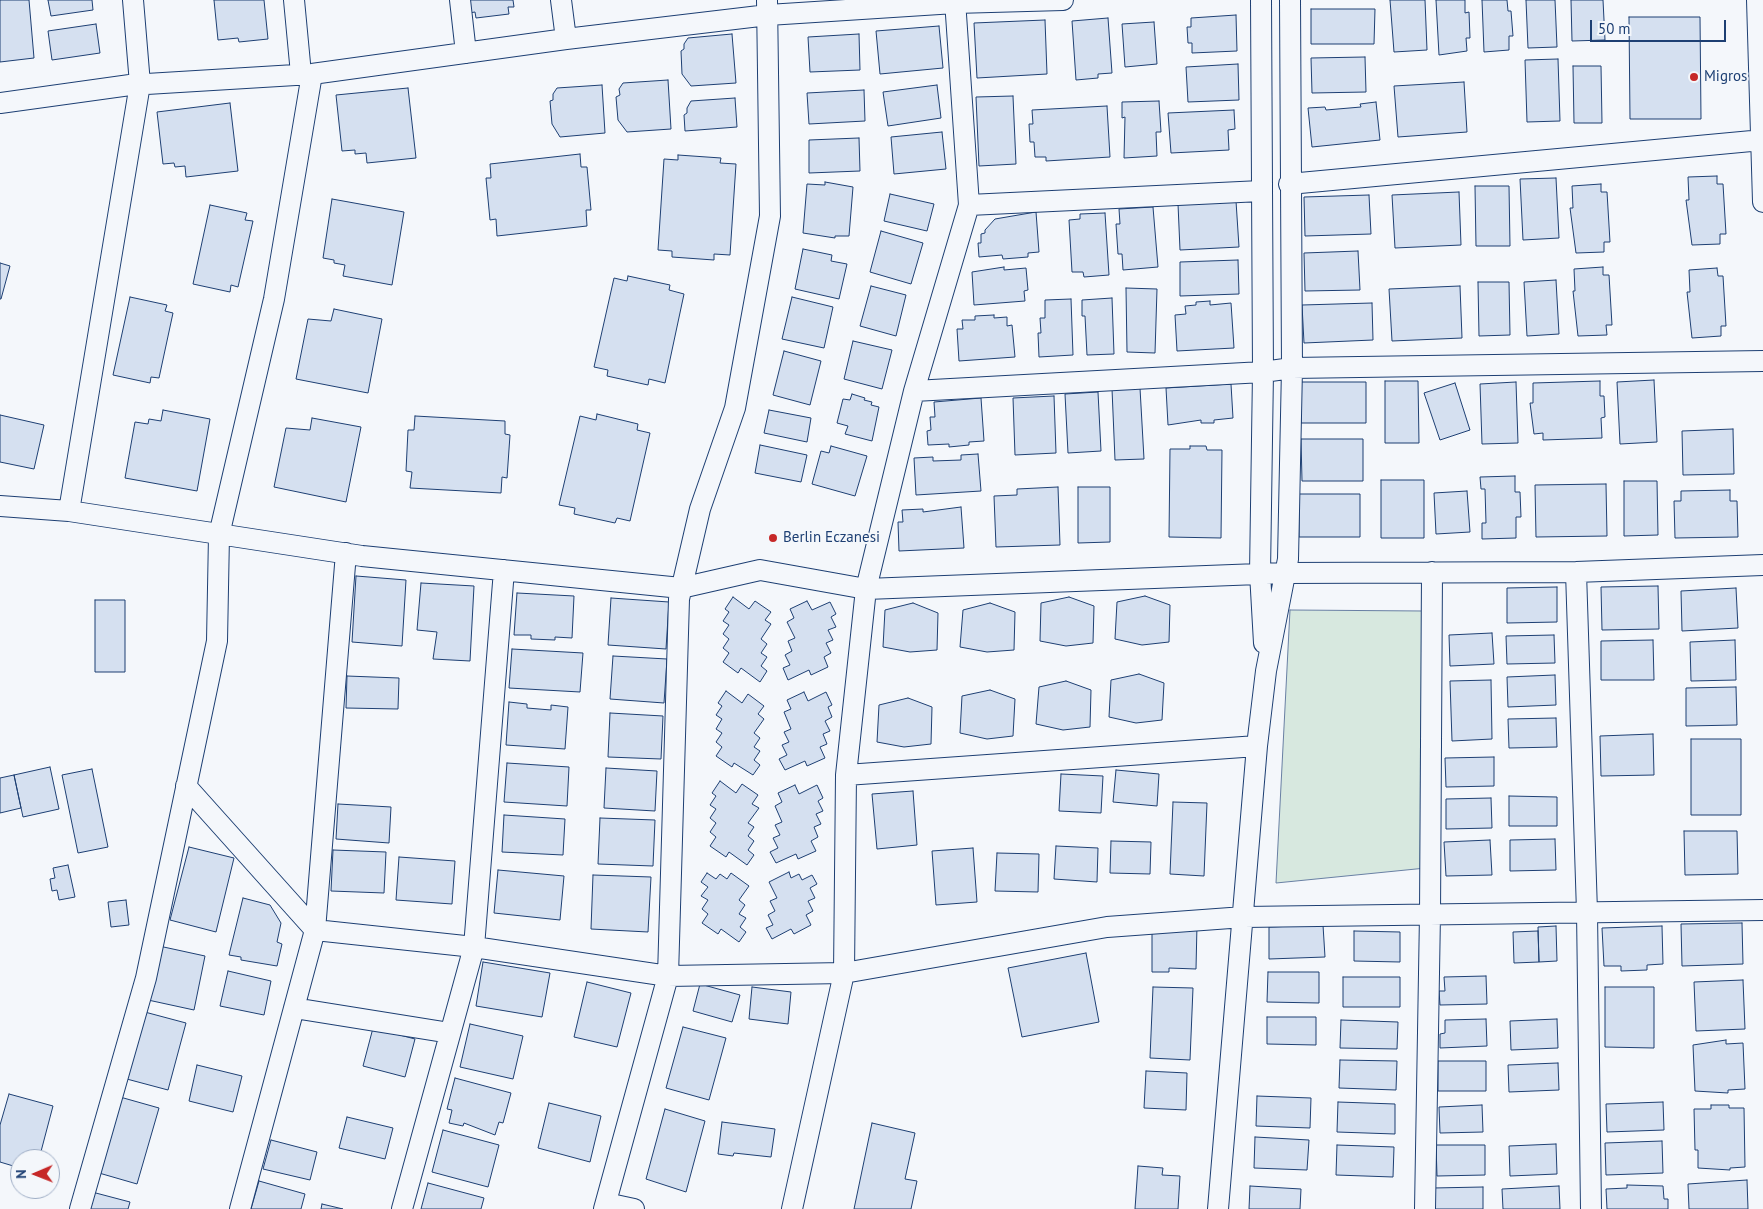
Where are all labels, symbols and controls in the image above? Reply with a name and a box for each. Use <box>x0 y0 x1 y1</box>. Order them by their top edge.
scale bar <box>1593 10 1729 42</box>
text: 50 m <box>1598 19 1631 38</box>
place label: Migros <box>1704 68 1747 86</box>
marker: Migros <box>1688 71 1700 83</box>
place label: Berlin Eczanesi <box>783 529 880 547</box>
marker: Berlin Eczanesi <box>767 532 779 544</box>
north arrow <box>10 1149 60 1199</box>
text: N <box>12 1169 30 1179</box>

